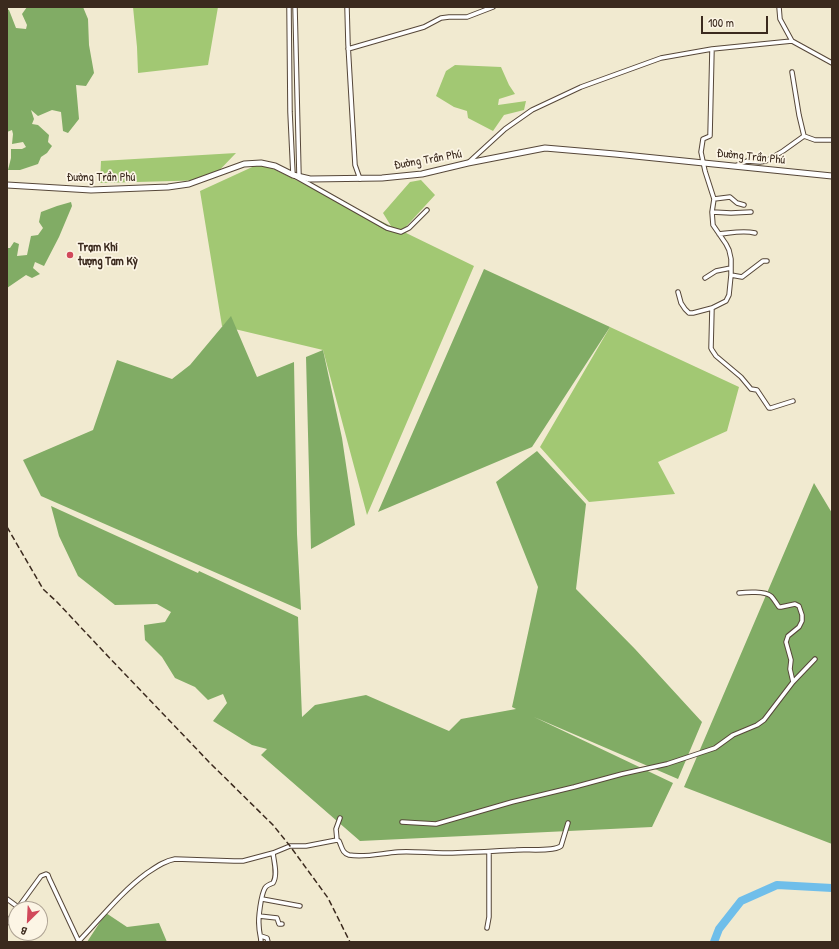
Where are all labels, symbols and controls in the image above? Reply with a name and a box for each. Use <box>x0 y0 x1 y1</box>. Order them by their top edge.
scale bar <box>703 8 770 34</box>
text: 100 m <box>708 14 734 31</box>
street label: Đường Trần Phú <box>716 146 786 168</box>
street label: Đường Trần Phú <box>393 147 463 173</box>
street label: Đường Trần Phú <box>67 171 135 185</box>
place label: Trạm Khí tượng Tam Kỳ <box>78 241 138 269</box>
marker: Trạm Khí tượng Tam Kỳ <box>65 250 75 260</box>
north arrow <box>8 901 48 941</box>
text: B <box>18 924 29 939</box>

